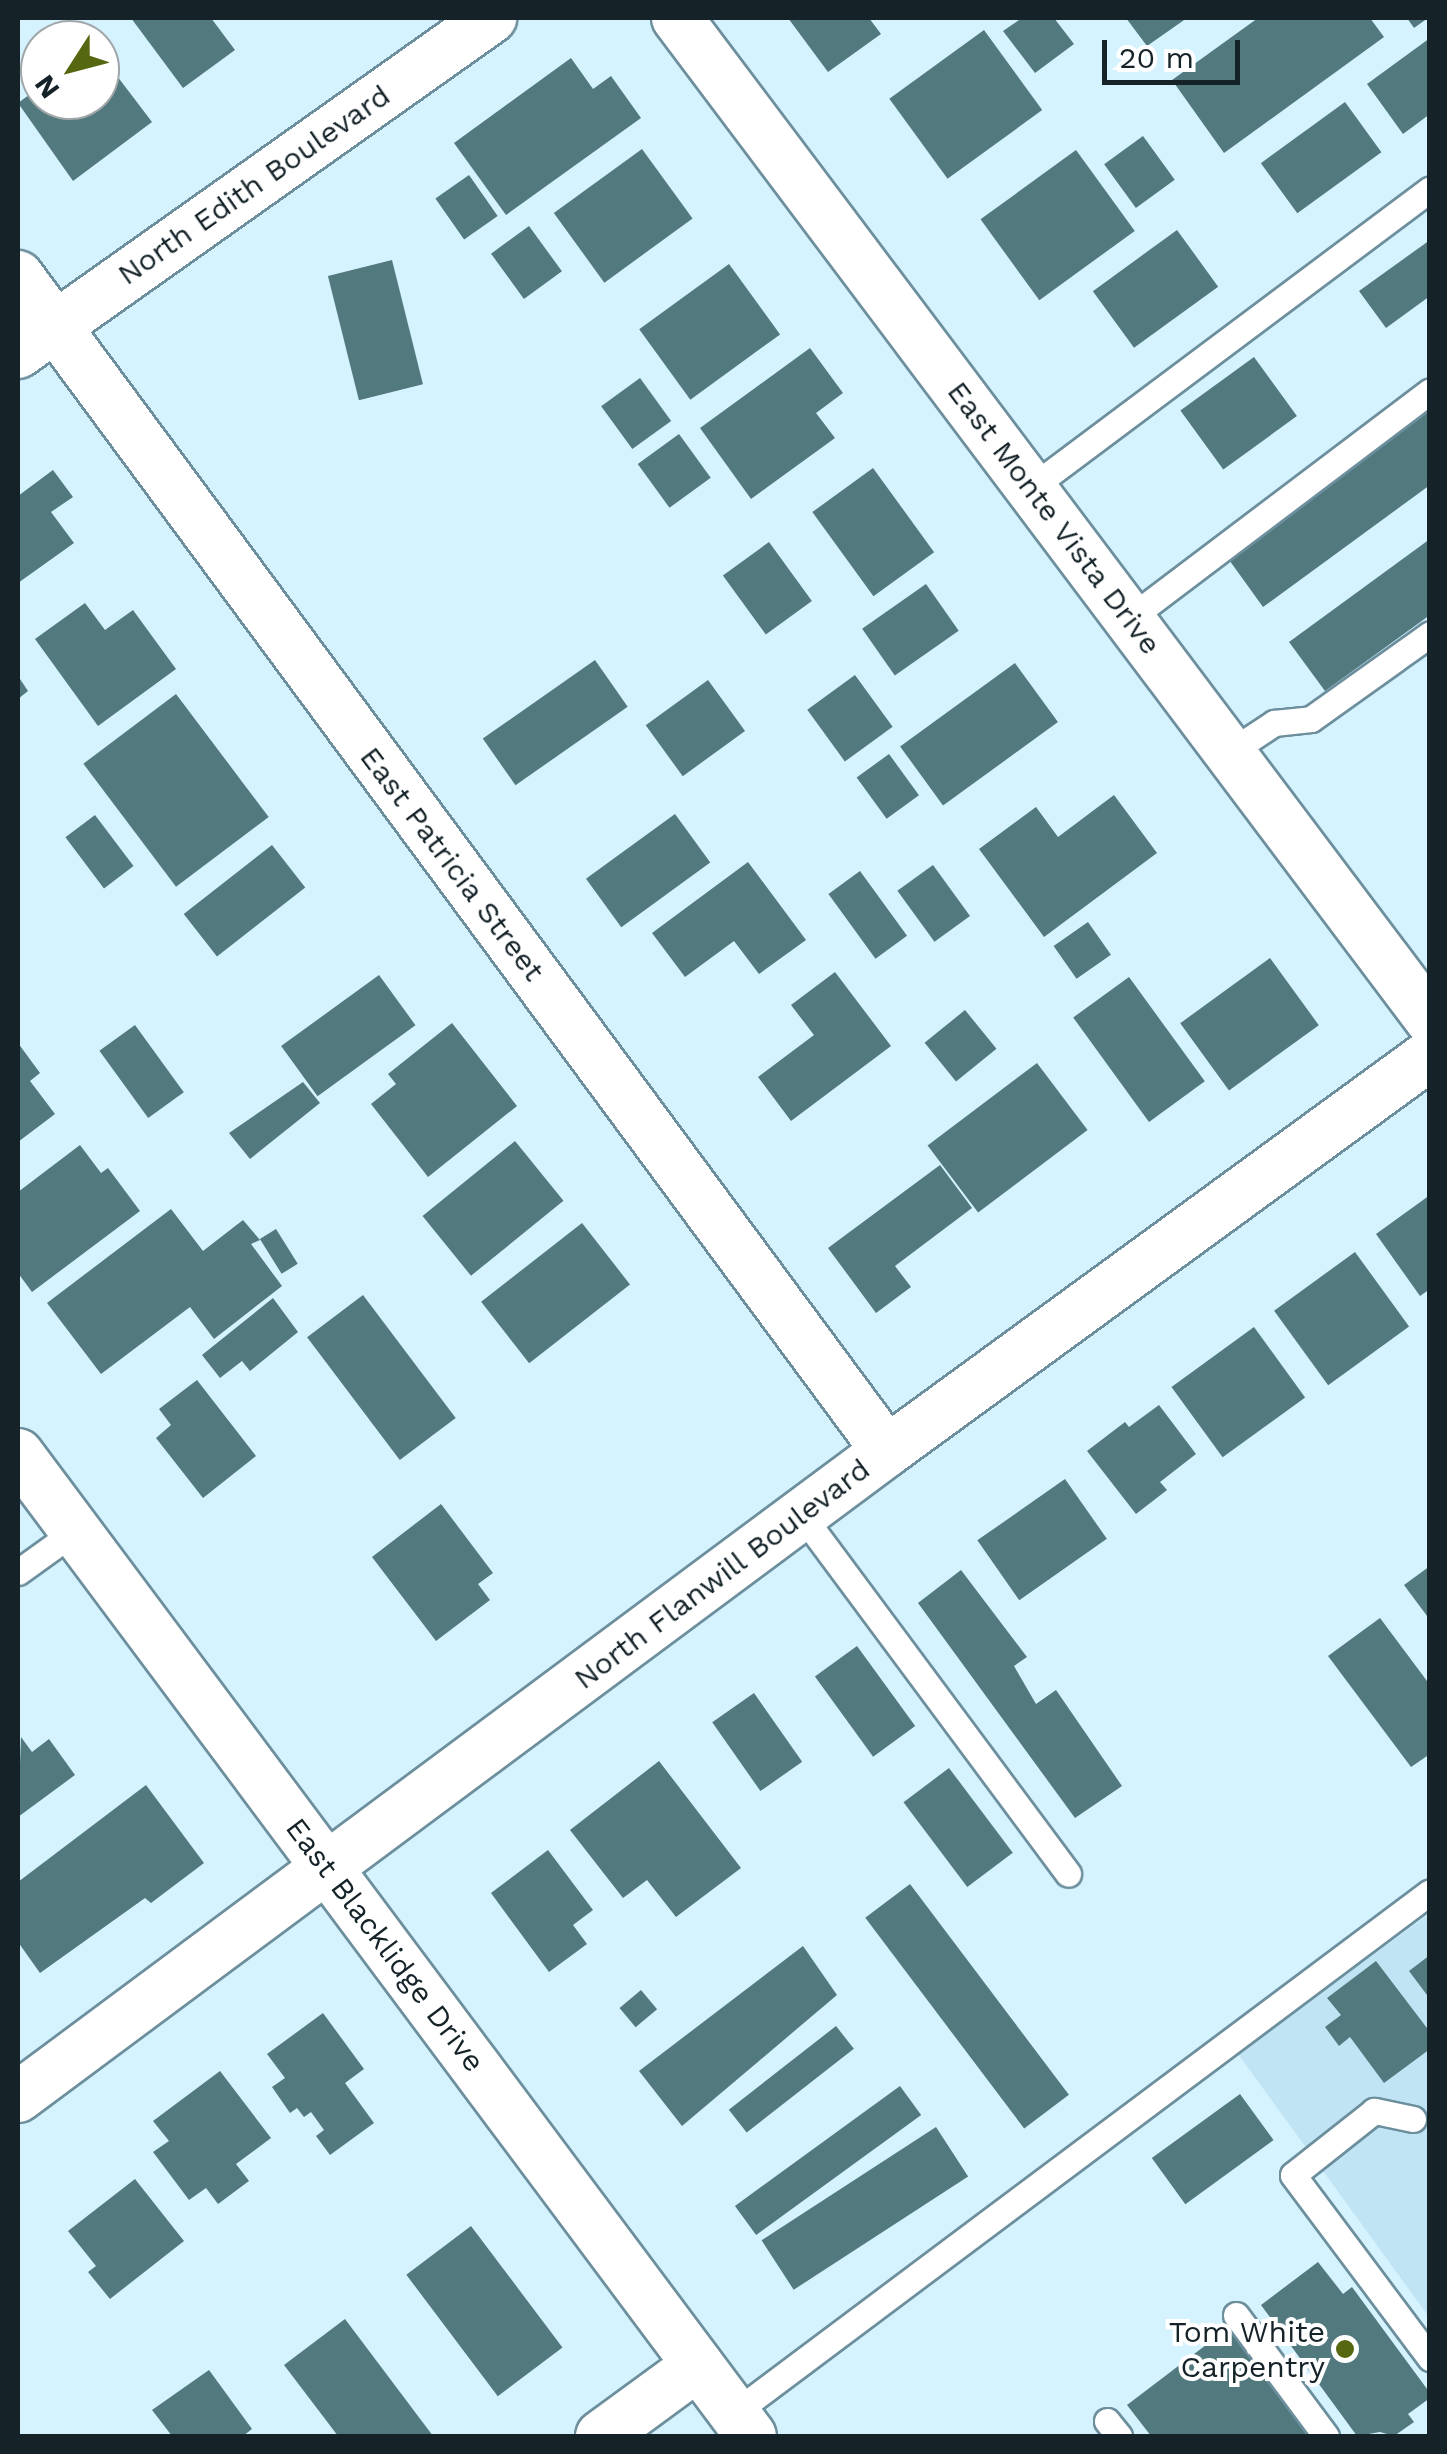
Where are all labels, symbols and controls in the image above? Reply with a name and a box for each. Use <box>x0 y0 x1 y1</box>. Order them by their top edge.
north arrow <box>20 20 120 120</box>
scale bar <box>1107 20 1244 82</box>
text: 20 m <box>1119 40 1194 75</box>
text: N <box>27 69 66 105</box>
street label: North Edith Boulevard <box>111 77 397 293</box>
street label: East Monte Vista Drive <box>939 374 1169 662</box>
street label: East Patricia Street <box>352 740 552 988</box>
street label: North Flanwill Boulevard <box>567 1451 877 1697</box>
street label: East Blacklidge Drive <box>278 1811 492 2079</box>
place label: Tom White Carpentry <box>1168 2314 1325 2384</box>
marker: Tom White Carpentry <box>1334 2338 1356 2360</box>

